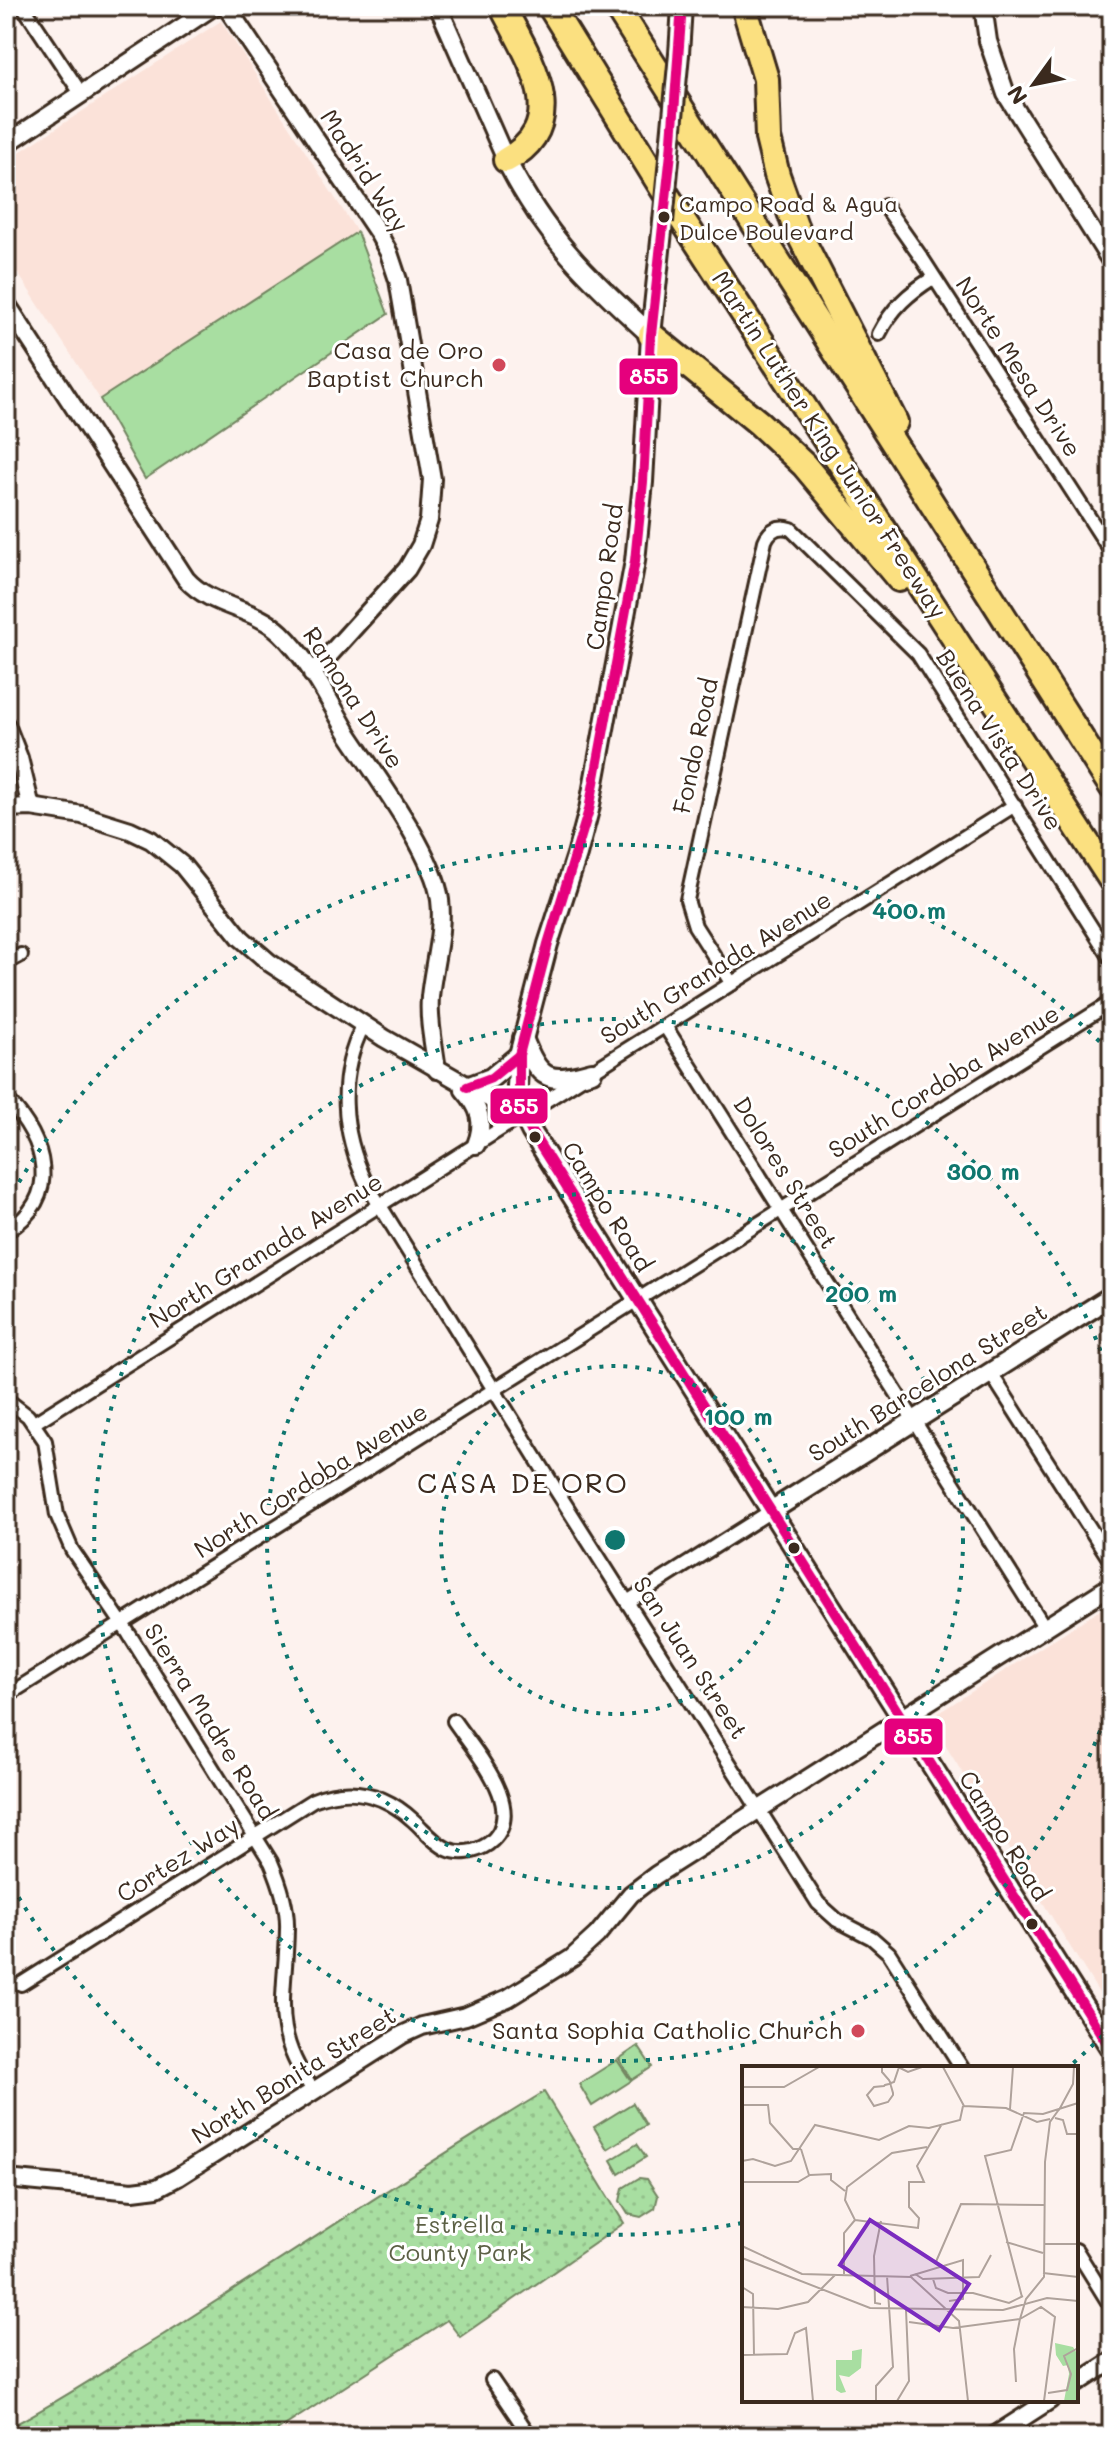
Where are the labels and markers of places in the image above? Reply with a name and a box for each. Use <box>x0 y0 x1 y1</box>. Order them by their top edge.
place label: Campo Road & Agua Dulce Boulevard <box>679 189 898 246</box>
marker: Campo Road & Agua Dulce Boulevard <box>656 209 672 225</box>
place label: Casa de Oro Baptist Church <box>307 334 483 393</box>
marker: Casa de Oro Baptist Church <box>490 356 508 374</box>
unlabelled marker <box>527 1129 543 1145</box>
centre of rings <box>601 1526 629 1554</box>
unlabelled marker <box>786 1540 802 1556</box>
unlabelled marker <box>1024 1916 1040 1932</box>
place label: Santa Sophia Catholic Church <box>492 2014 842 2045</box>
marker: Santa Sophia Catholic Church <box>849 2022 867 2040</box>

